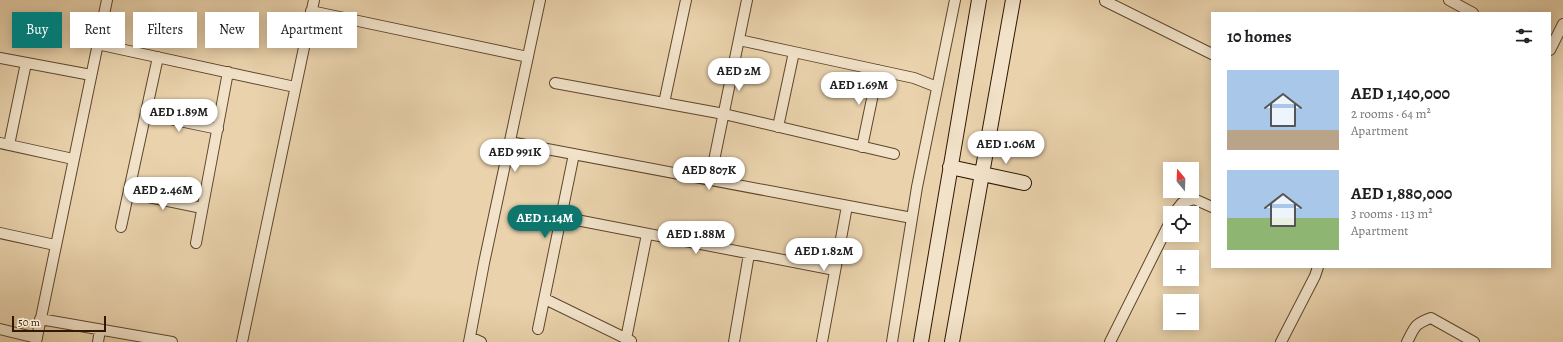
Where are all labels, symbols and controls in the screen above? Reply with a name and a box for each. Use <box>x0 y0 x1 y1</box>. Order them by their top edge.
chip: Buy <box>12 12 62 48</box>
chip: Rent <box>70 12 125 48</box>
chip: Filters <box>133 12 197 48</box>
chip: New <box>205 12 259 48</box>
chip: Apartment <box>267 12 357 48</box>
text: 10 homes <box>1227 25 1292 48</box>
icon: filters <box>1513 25 1535 47</box>
pin: AED 2M <box>706 58 772 92</box>
text: AED 2M <box>717 62 761 79</box>
pin: AED 1.69M <box>813 72 905 106</box>
text: AED 1.69M <box>830 76 888 93</box>
text: AED 1,140,000 <box>1351 82 1450 105</box>
icon: home <box>1259 86 1307 134</box>
pin: AED 1.89M <box>133 99 225 133</box>
text: AED 1.89M <box>150 103 208 120</box>
text: 2 rooms · 64 m² <box>1351 105 1431 122</box>
text: Apartment <box>1351 122 1409 139</box>
pin: AED 1.06M <box>960 131 1052 165</box>
text: AED 1.06M <box>977 135 1035 152</box>
pin: AED 991K <box>474 139 556 173</box>
text: AED 991K <box>489 143 541 160</box>
pin: AED 807K <box>668 157 750 191</box>
text: AED 807K <box>682 161 736 178</box>
north arrow <box>1163 162 1199 198</box>
map controls <box>1163 162 1199 330</box>
pin: AED 2.46M <box>117 177 209 211</box>
text: AED 2.46M <box>133 181 193 198</box>
text: AED 1,880,000 <box>1351 182 1452 205</box>
icon: home <box>1259 186 1307 234</box>
pin: AED 1.14M <box>499 205 591 239</box>
text: 3 rooms · 113 m² <box>1351 205 1433 222</box>
button: locate <box>1163 206 1199 242</box>
text: AED 1.14M <box>516 209 574 226</box>
pin: AED 1.88M <box>650 221 742 255</box>
text: Apartment <box>1351 222 1409 239</box>
text: AED 1.88M <box>667 225 725 242</box>
pin: AED 1.82M <box>778 238 870 272</box>
text: AED 1.82M <box>795 242 853 259</box>
button: + <box>1163 250 1199 286</box>
button: − <box>1163 294 1199 330</box>
scale bar <box>12 314 106 333</box>
text: 50 m <box>18 315 40 330</box>

